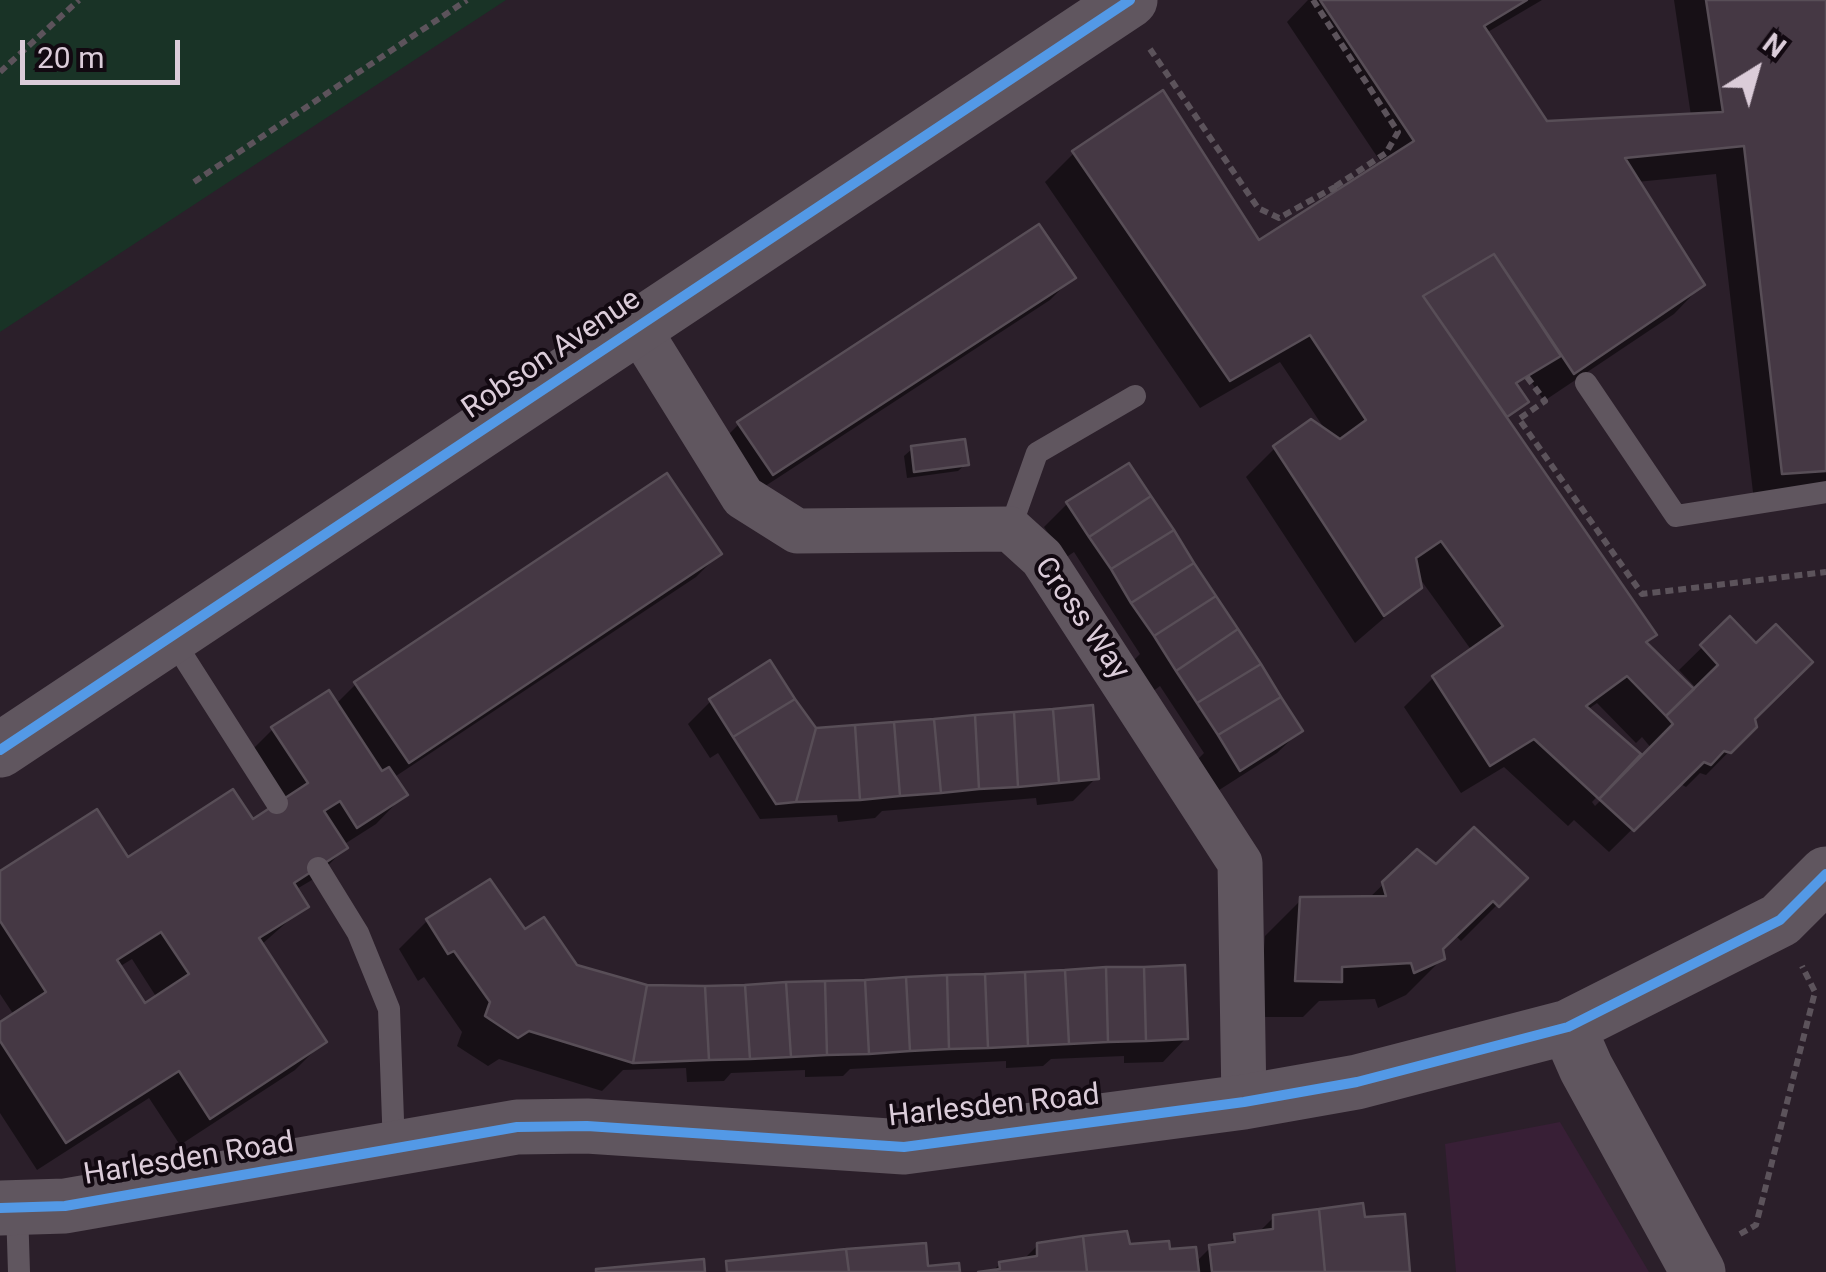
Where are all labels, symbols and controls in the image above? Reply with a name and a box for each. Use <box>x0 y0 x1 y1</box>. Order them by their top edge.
scale bar <box>25 20 185 82</box>
north arrow <box>1706 20 1806 120</box>
text: N <box>1757 27 1792 65</box>
text: 20 m <box>37 40 104 75</box>
street label: Robson Avenue <box>456 282 648 428</box>
street label: Cross Way <box>1026 551 1136 687</box>
street label: Harlesden Road <box>887 1078 1101 1136</box>
street label: Harlesden Road <box>81 1126 297 1194</box>

